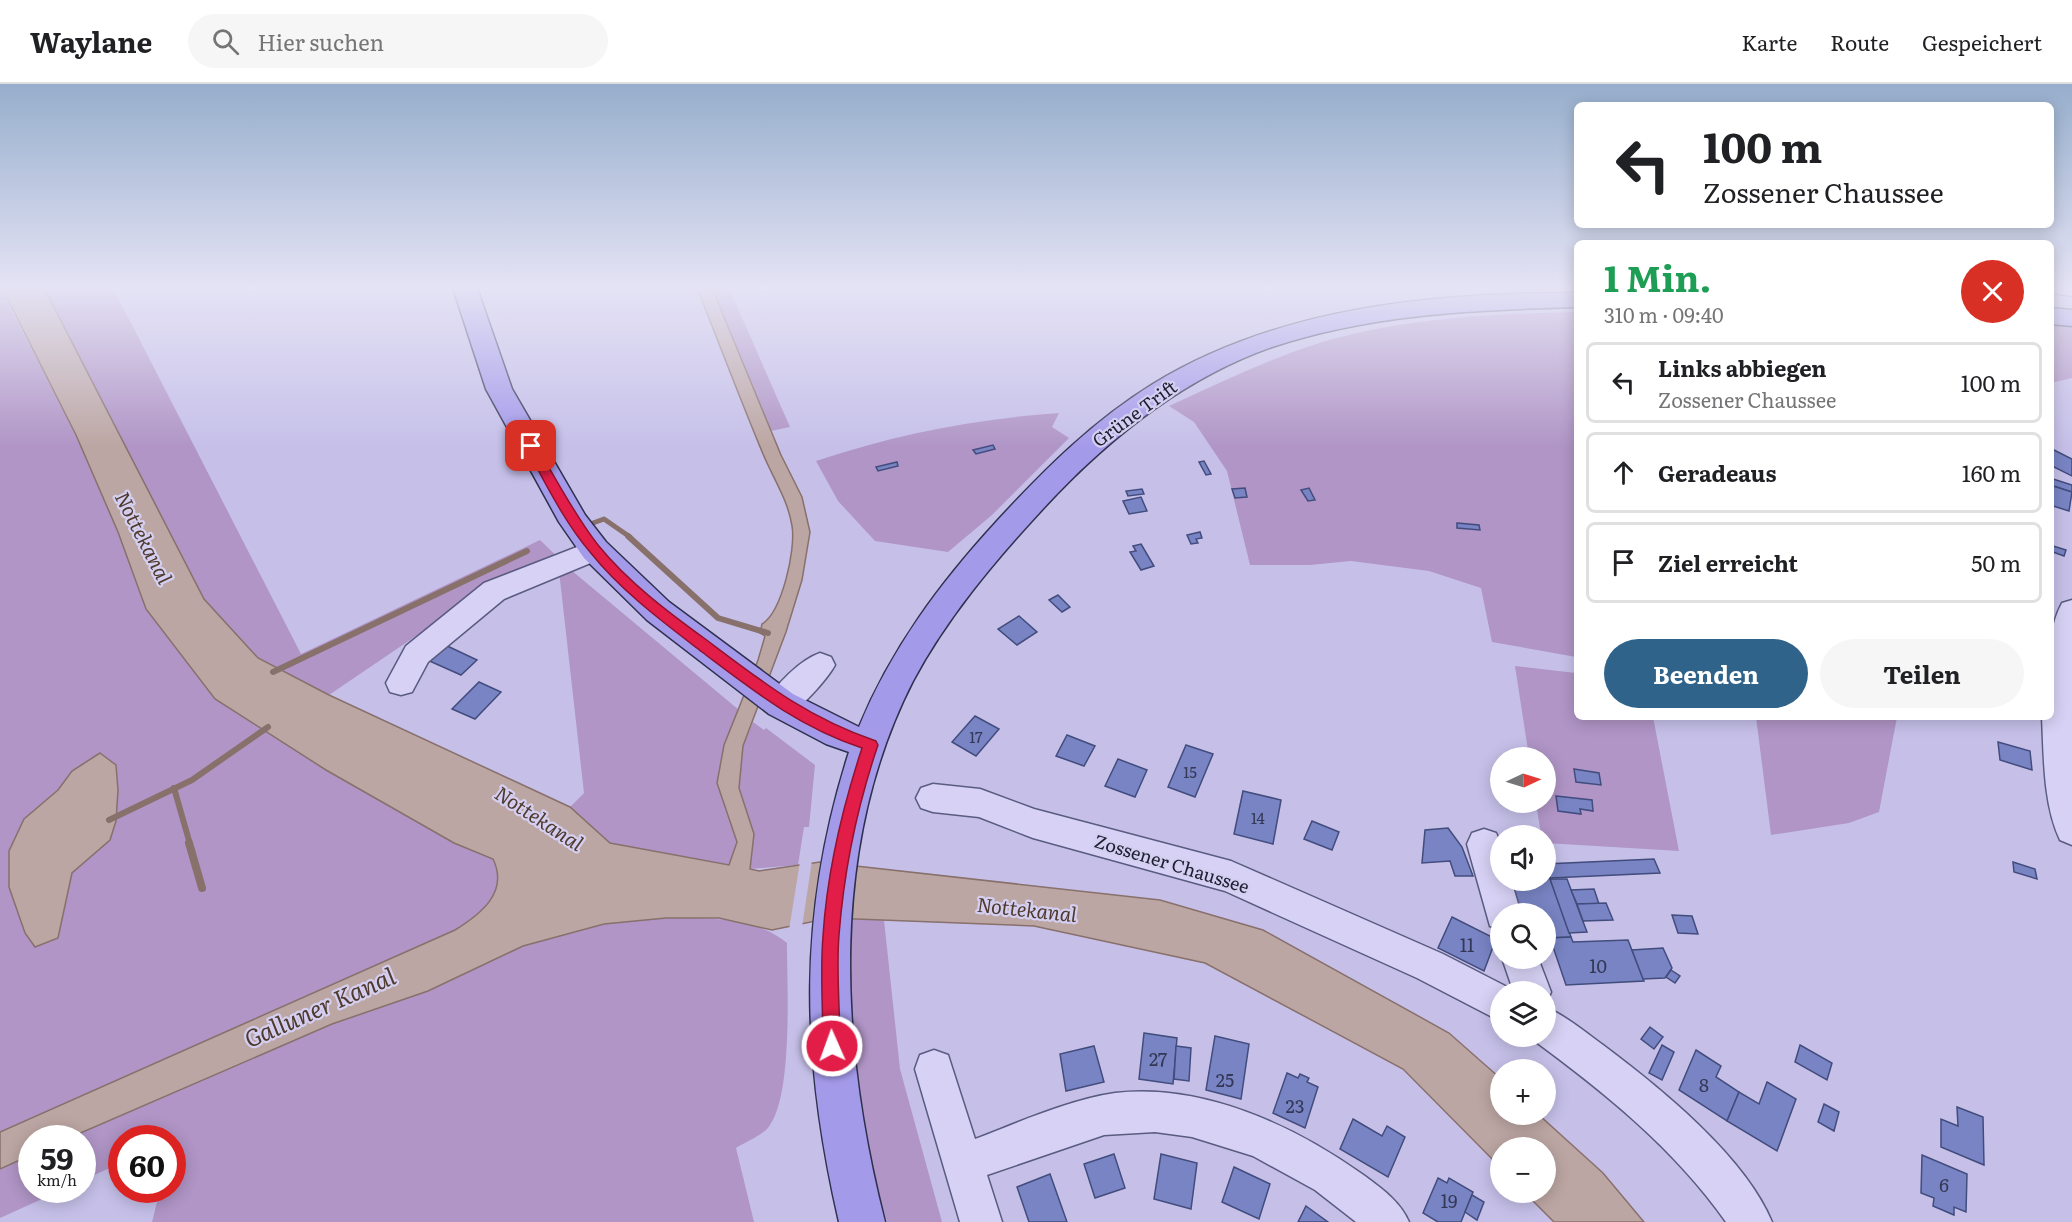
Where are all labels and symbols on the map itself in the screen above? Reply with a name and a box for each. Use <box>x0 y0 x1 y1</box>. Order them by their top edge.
street label: Grüne Trift <box>1086 373 1182 453</box>
pin <box>505 420 556 471</box>
water label: Nottekanal <box>109 486 181 589</box>
house number: 17 <box>969 725 983 748</box>
north arrow <box>1490 747 1556 813</box>
house number: 15 <box>1183 760 1197 783</box>
water label: Nottekanal <box>490 777 591 857</box>
house number: 14 <box>1251 806 1265 829</box>
street label: Zossener Chaussee <box>1091 827 1253 899</box>
water label: Nottekanal <box>976 888 1079 928</box>
house number: 11 <box>1460 931 1474 958</box>
house number: 10 <box>1589 952 1607 979</box>
water label: Galluner Kanal <box>238 957 400 1055</box>
position arrow <box>800 1014 864 1078</box>
house number: 27 <box>1149 1045 1167 1072</box>
house number: 25 <box>1216 1066 1234 1093</box>
house number: 8 <box>1699 1071 1709 1098</box>
house number: 23 <box>1286 1092 1304 1119</box>
speed limit sign: 60 <box>108 1125 186 1203</box>
house number: 6 <box>1939 1171 1949 1198</box>
house number: 19 <box>1441 1187 1457 1214</box>

